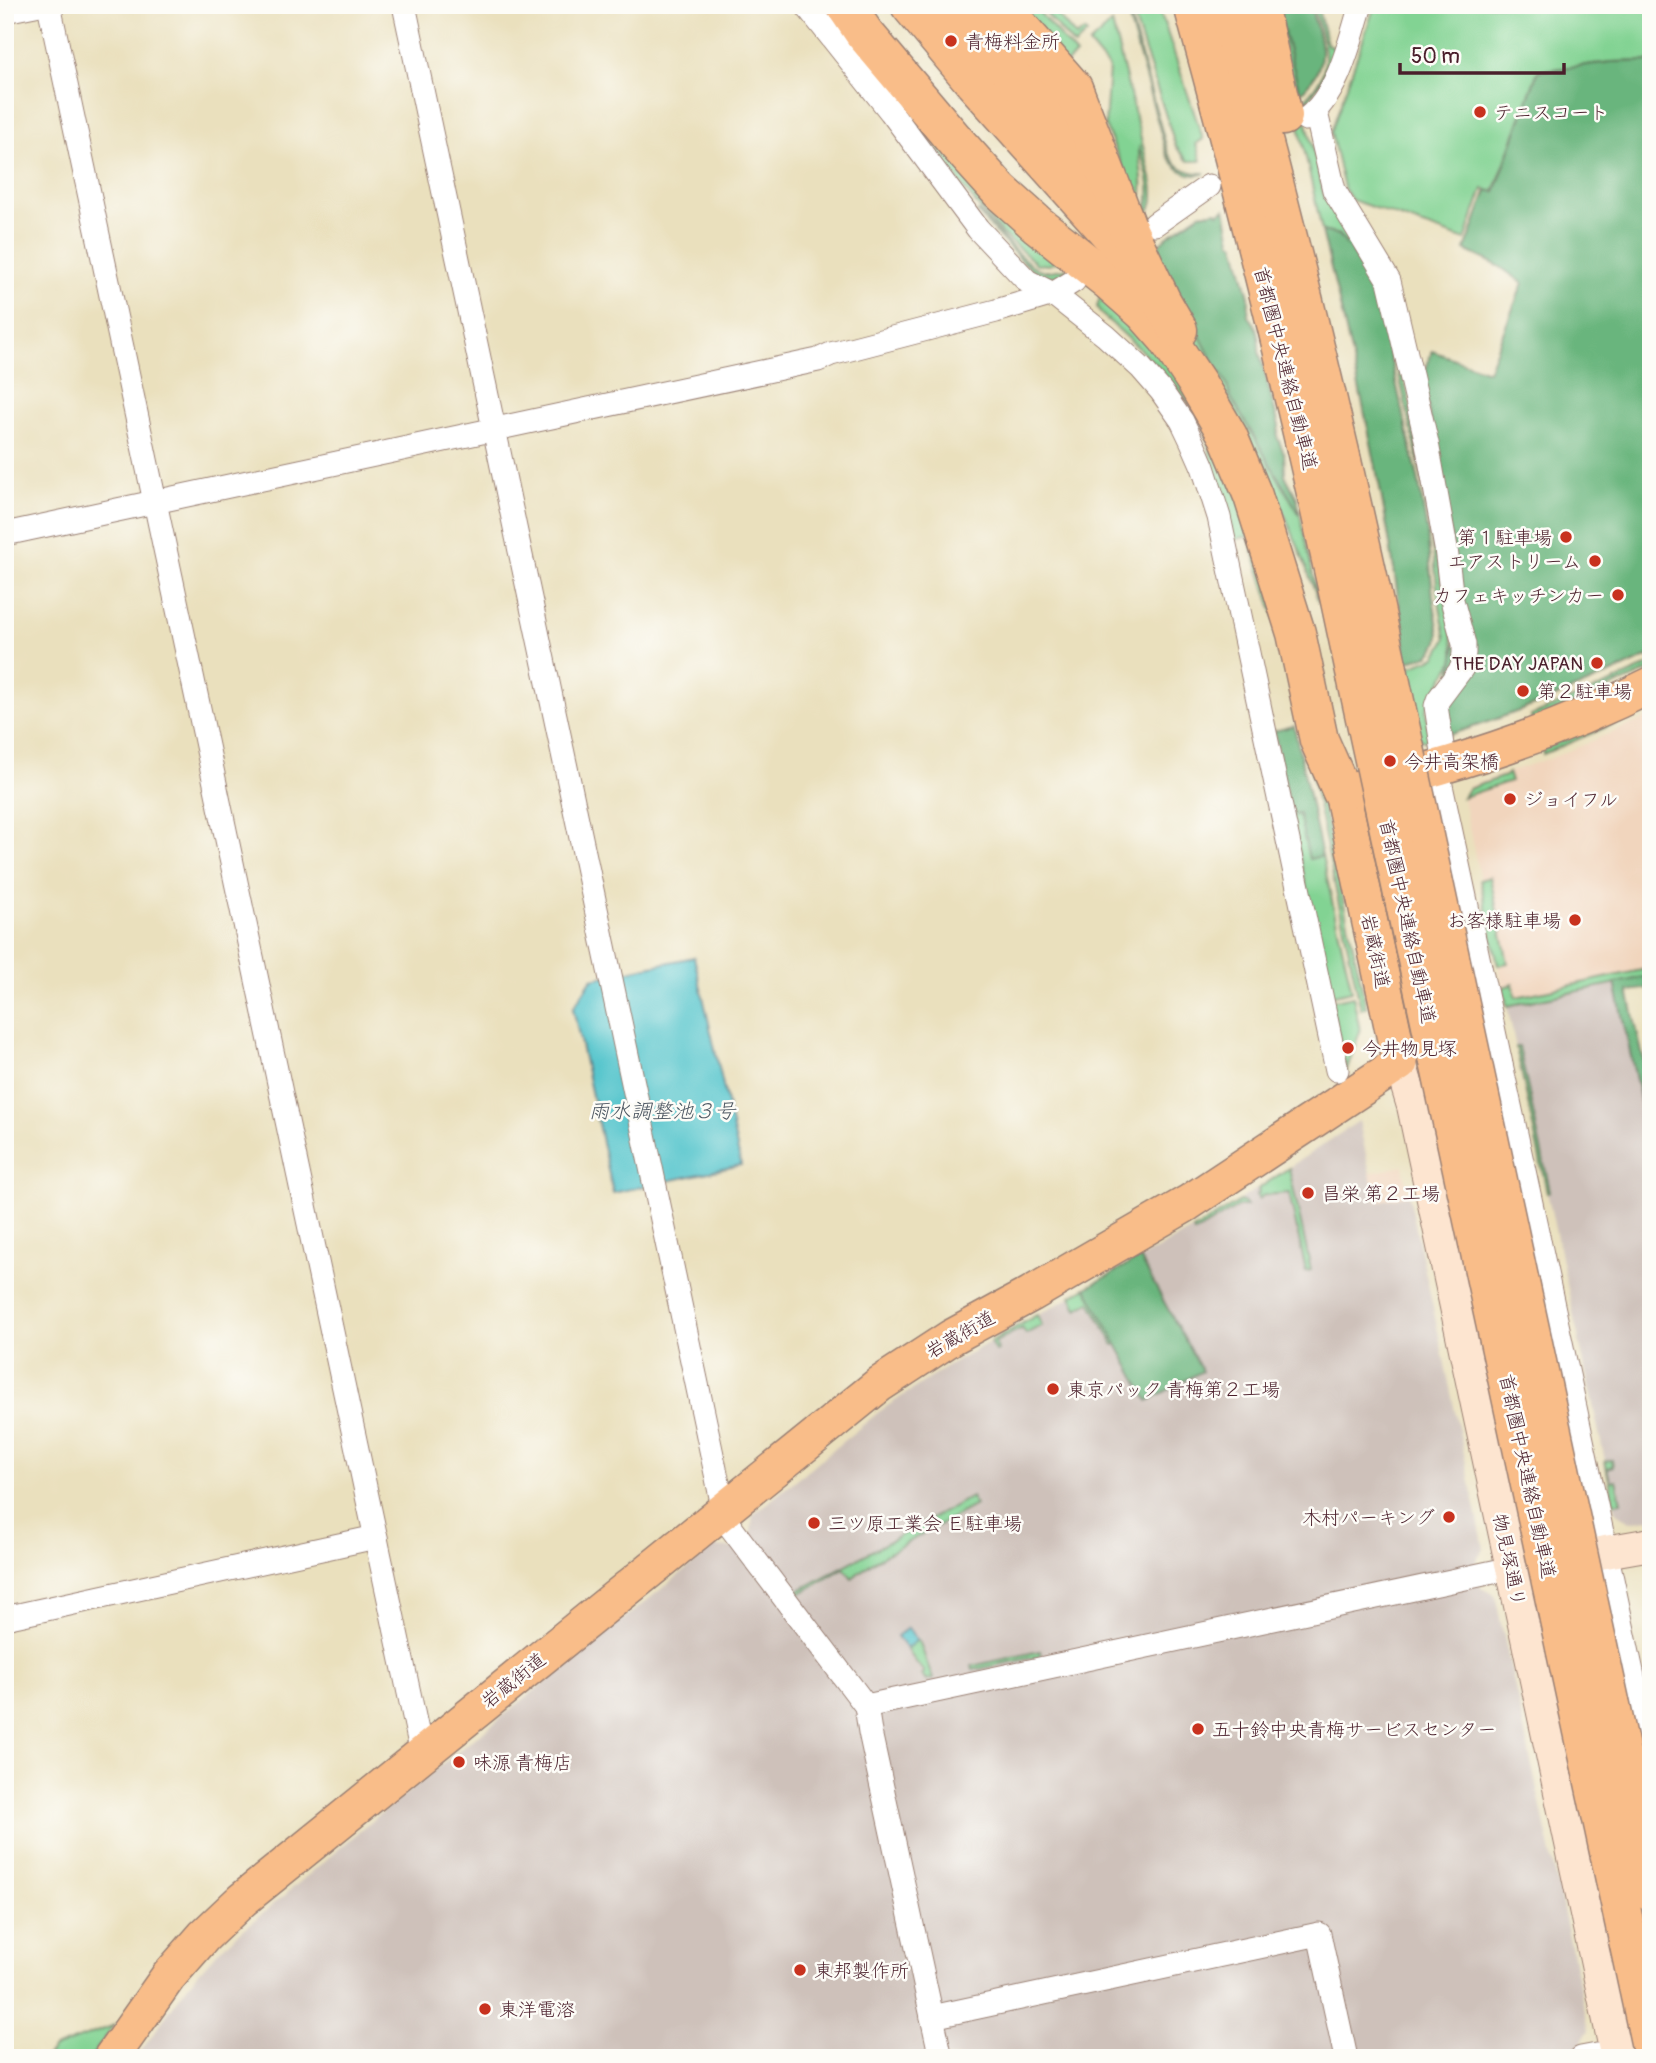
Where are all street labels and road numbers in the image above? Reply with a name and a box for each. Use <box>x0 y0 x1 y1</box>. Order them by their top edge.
street label: 首都圏中央連絡自動車道 <box>1248 264 1322 473</box>
street label: 首都圏中央連絡自動車道 <box>1374 816 1440 1026</box>
street label: 岩蔵街道 <box>1355 912 1395 991</box>
street label: 岩蔵街道 <box>922 1305 999 1364</box>
street label: 首都圏中央連絡自動車道 <box>1494 1371 1560 1581</box>
street label: 物見塚通り <box>1487 1511 1531 1609</box>
street label: 岩蔵街道 <box>477 1648 551 1714</box>

